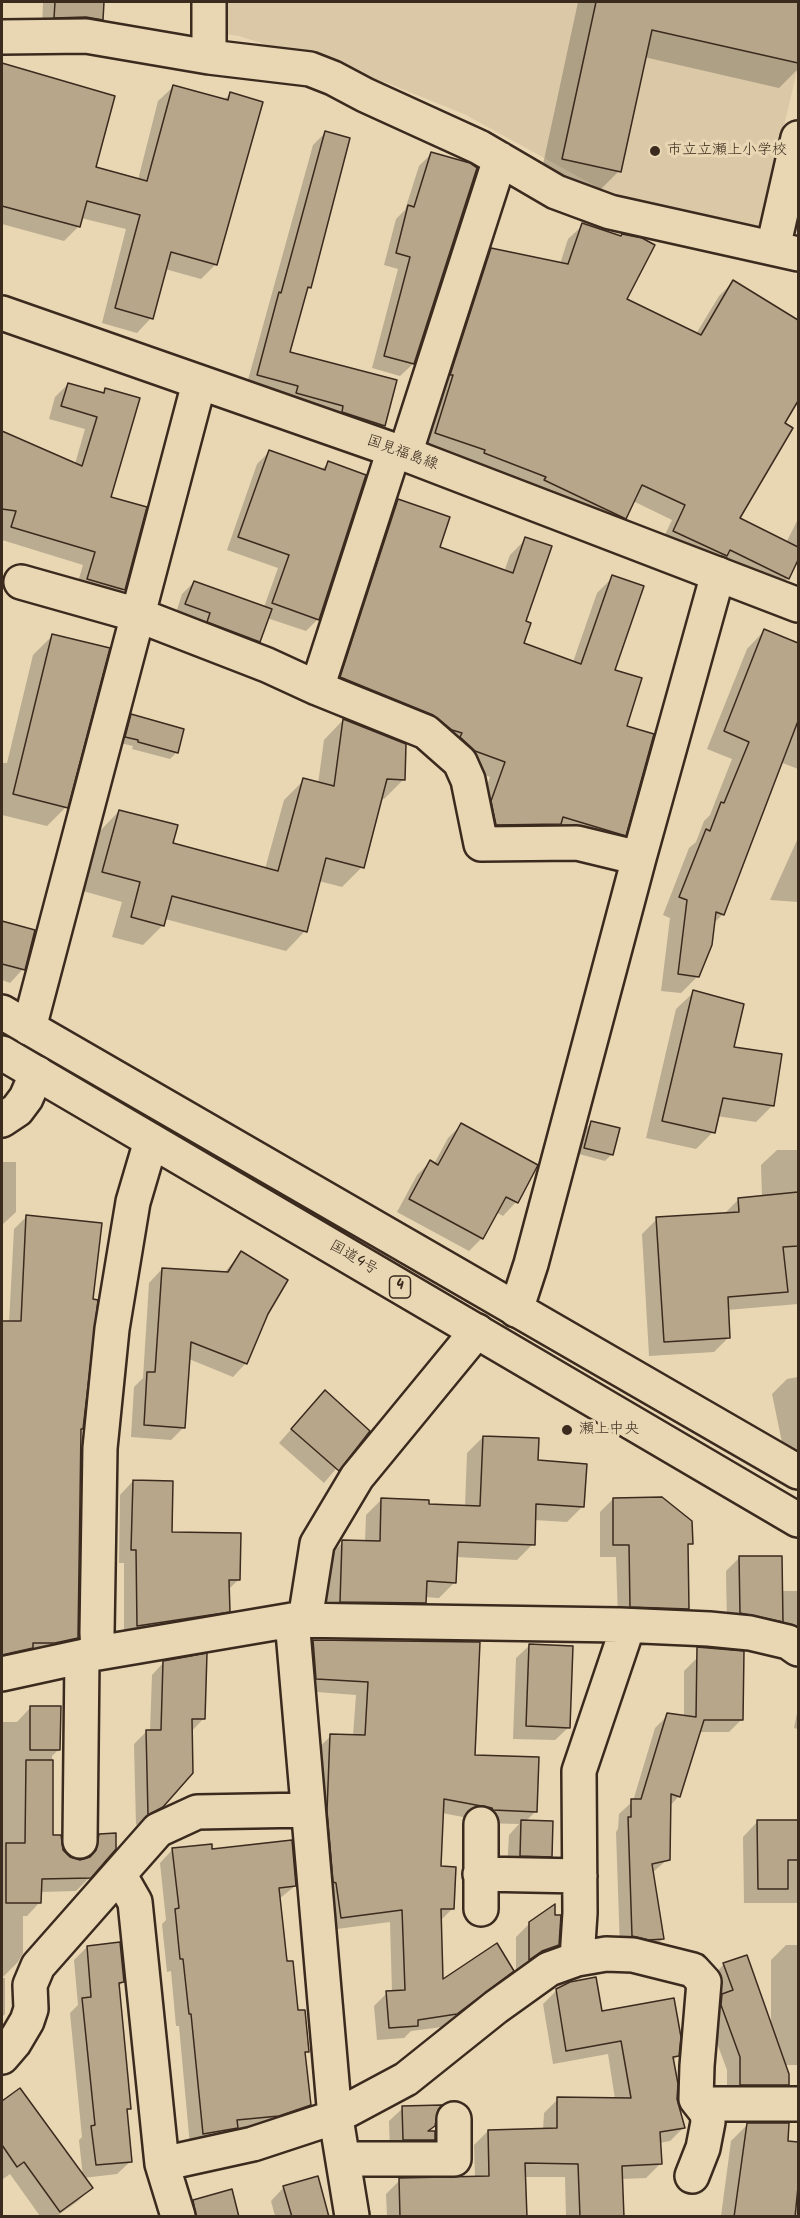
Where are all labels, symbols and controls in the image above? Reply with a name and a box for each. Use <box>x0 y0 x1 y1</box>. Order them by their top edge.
place label: 市立立瀬上小学校 <box>667 142 787 160</box>
marker: 市立立瀬上小学校 <box>648 144 662 158</box>
street label: 国見福島線 <box>364 433 440 475</box>
street label: 国道4号 <box>325 1238 381 1280</box>
road number: 4 <box>390 1276 410 1298</box>
place label: 瀬上中央 <box>579 1421 639 1439</box>
marker: 瀬上中央 <box>560 1423 574 1437</box>

